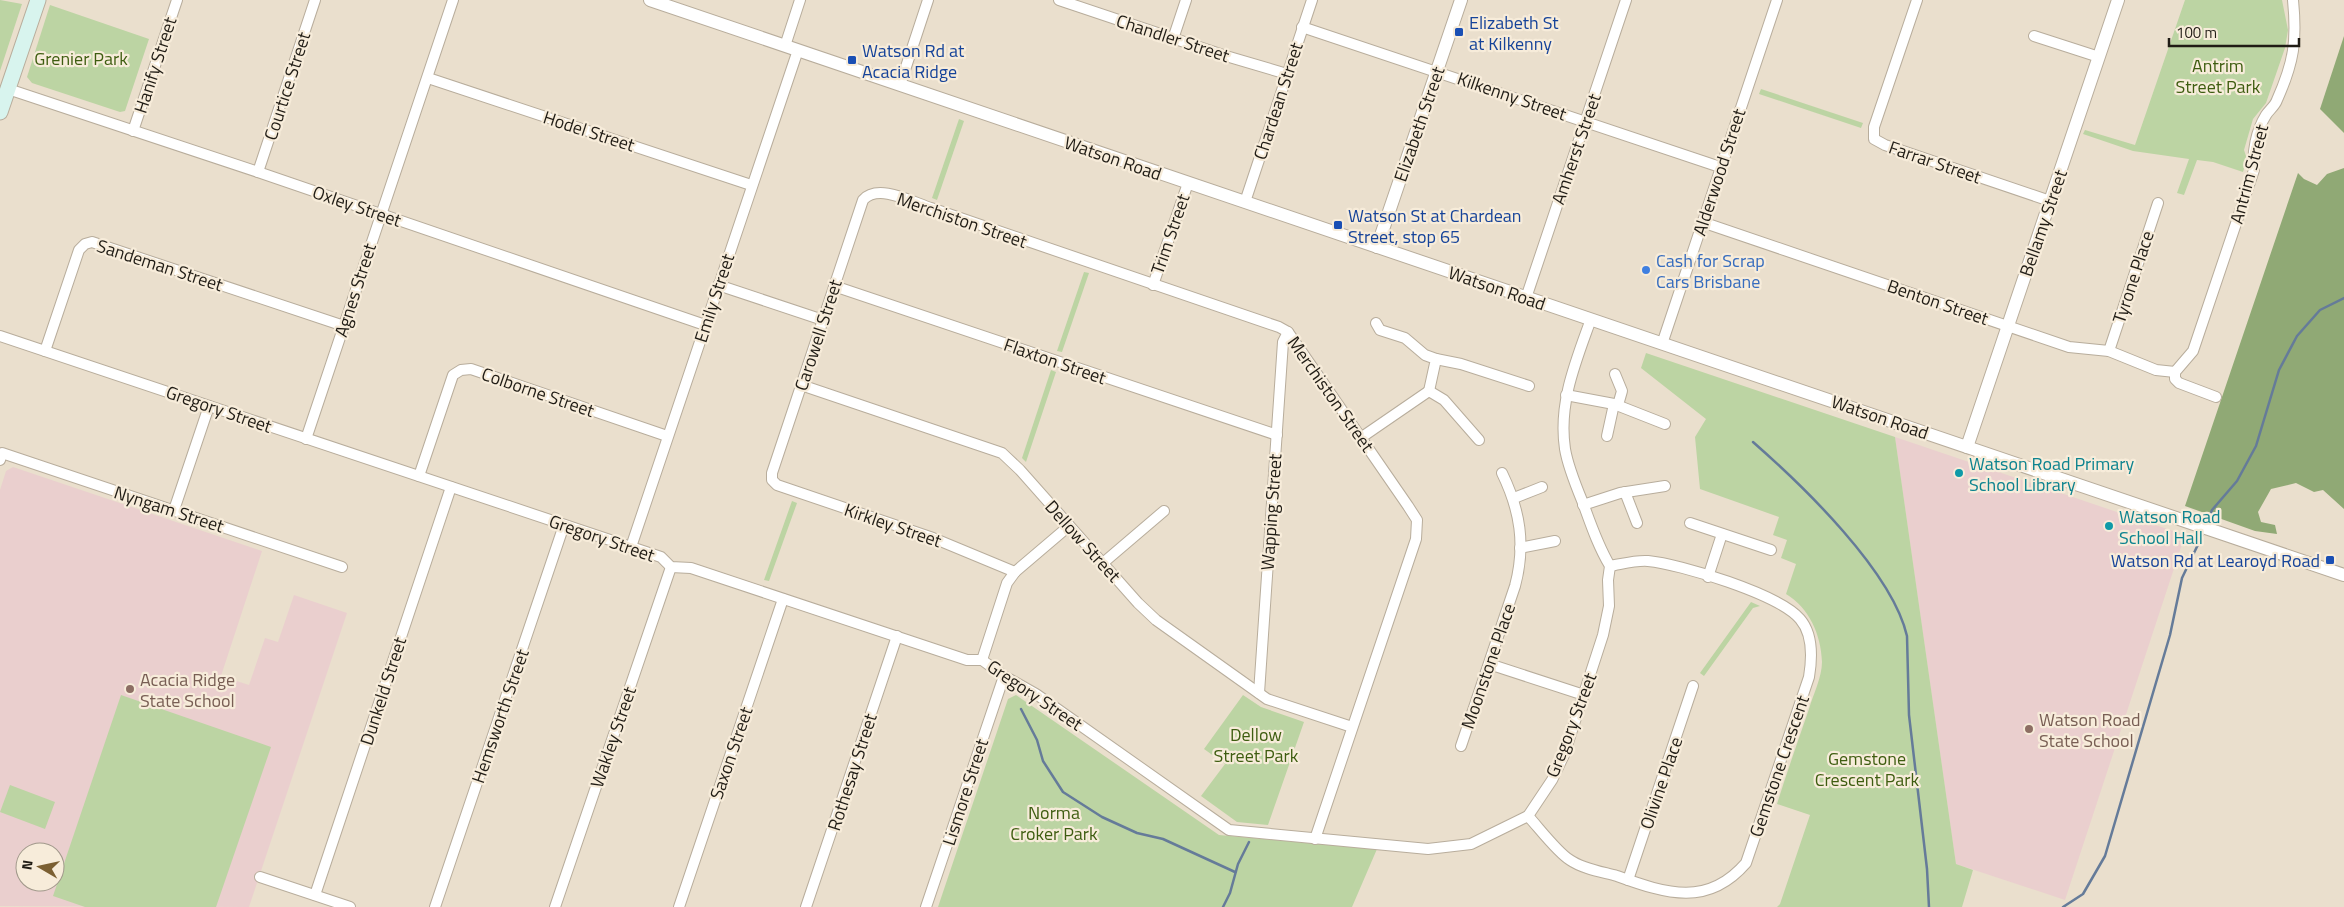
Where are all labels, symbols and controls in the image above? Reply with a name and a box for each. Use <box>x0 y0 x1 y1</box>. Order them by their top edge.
street label: Chandler Street <box>1113 7 1234 69</box>
place label: Elizabeth St at Kilkenny <box>1469 9 1559 57</box>
street label: Hanify Street <box>127 13 183 117</box>
scale bar <box>2169 15 2299 47</box>
text: 100 m <box>2176 21 2217 44</box>
marker: Elizabeth St at Kilkenny <box>1453 26 1465 38</box>
street label: Courtice Street <box>257 28 317 144</box>
place label: Watson Rd at Acacia Ridge <box>862 37 965 85</box>
street label: Chardean Street <box>1246 38 1310 163</box>
park label: Grenier Park <box>34 45 128 72</box>
park label: Antrim Street Park <box>2176 52 2261 100</box>
marker: Watson Rd at Acacia Ridge <box>846 54 858 66</box>
street label: Elizabeth Street <box>1387 62 1452 185</box>
street label: Kilkenny Street <box>1454 65 1571 128</box>
street label: Amherst Street <box>1544 89 1608 208</box>
street label: Hodel Street <box>540 104 639 159</box>
street label: Alderwood Street <box>1686 104 1752 239</box>
street label: Antrim Street <box>2223 120 2275 227</box>
street label: Watson Road <box>1061 129 1165 187</box>
street label: Farrar Street <box>1885 134 1985 191</box>
street label: Bellamy Street <box>2012 165 2074 280</box>
street label: Oxley Street <box>309 178 406 234</box>
street label: Merchiston Street <box>893 185 1031 255</box>
street label: Trim Street <box>1144 189 1197 278</box>
place label: Watson St at Chardean Street, stop 65 <box>1348 202 1521 250</box>
marker: Watson St at Chardean Street, stop 65 <box>1332 219 1344 231</box>
street label: Tyrone Place <box>2105 227 2161 327</box>
street label: Sandeman Street <box>93 232 227 298</box>
street label: Agnes Street <box>327 239 383 340</box>
place label: Cash for Scrap Cars Brisbane <box>1656 247 1765 295</box>
street label: Emily Street <box>687 249 741 346</box>
street label: Watson Road <box>1445 259 1549 317</box>
marker: Cash for Scrap Cars Brisbane <box>1640 264 1652 276</box>
street label: Benton Street <box>1884 272 1993 332</box>
street label: Carowell Street <box>787 275 849 394</box>
street label: Flaxton Street <box>1000 331 1110 391</box>
street label: Merchiston Street <box>1281 331 1381 458</box>
street label: Colborne Street <box>478 360 599 424</box>
street label: Gregory Street <box>162 378 276 440</box>
street label: Watson Road <box>1828 388 1932 446</box>
place label: Watson Road Primary School Library <box>1969 450 2135 498</box>
street label: Wapping Street <box>1253 452 1289 571</box>
marker: Watson Road Primary School Library <box>1953 467 1965 479</box>
street label: Nyngam Street <box>111 479 228 540</box>
street label: Dellow Street <box>1039 494 1128 589</box>
street label: Kirkley Street <box>841 496 946 554</box>
place label: Watson Road School Hall <box>2119 503 2220 551</box>
street label: Gregory Street <box>545 507 659 569</box>
marker: Watson Road School Hall <box>2103 520 2115 532</box>
place label: Watson Rd at Learoyd Road <box>2111 547 2320 574</box>
marker: Watson Rd at Learoyd Road <box>2324 554 2336 566</box>
street label: Moonstone Place <box>1454 600 1522 732</box>
street label: Dunkeld Street <box>353 633 413 749</box>
street label: Hemsworth Street <box>464 645 536 787</box>
street label: Gregory Street <box>982 653 1089 737</box>
place label: Acacia Ridge State School <box>140 666 235 714</box>
street label: Gregory Street <box>1539 668 1604 781</box>
street label: Wakley Street <box>583 682 643 791</box>
marker: Acacia Ridge State School <box>124 683 136 695</box>
street label: Gemstone Crescent <box>1742 691 1816 840</box>
street label: Saxon Street <box>703 702 760 803</box>
place label: Watson Road State School <box>2039 706 2140 754</box>
street label: Rothesay Street <box>820 709 884 834</box>
park label: Dellow Street Park <box>1214 721 1299 769</box>
marker: Watson Road State School <box>2023 723 2035 735</box>
street label: Olivine Place <box>1633 733 1689 833</box>
street label: Lismore Street <box>935 734 995 849</box>
park label: Gemstone Crescent Park <box>1815 745 1920 793</box>
park label: Norma Croker Park <box>1010 799 1098 847</box>
north arrow <box>15 842 65 892</box>
text: N <box>16 858 38 871</box>

